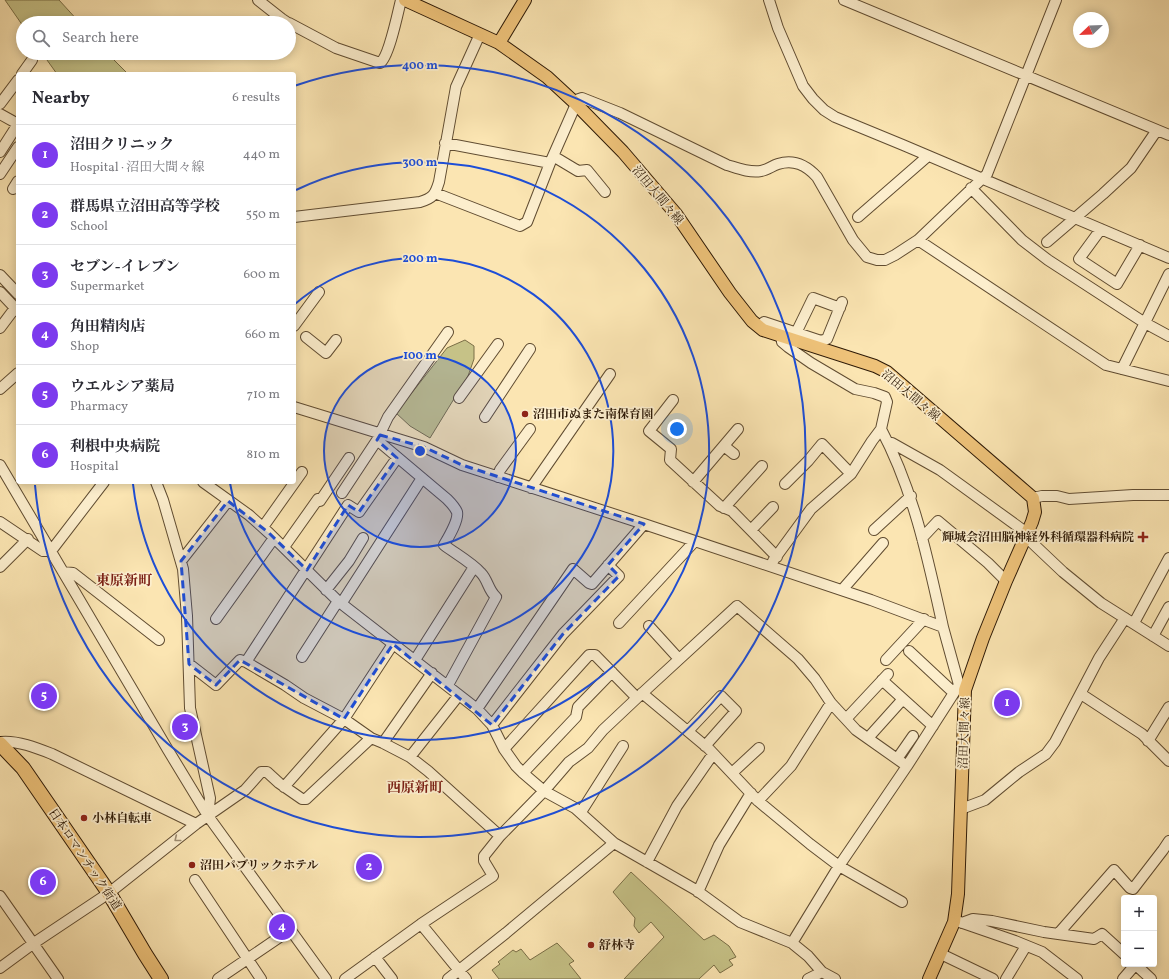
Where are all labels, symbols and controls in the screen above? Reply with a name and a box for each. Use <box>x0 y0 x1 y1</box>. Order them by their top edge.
north arrow <box>1073 12 1109 48</box>
search box <box>16 16 296 60</box>
icon: search <box>30 27 52 49</box>
text: Search here <box>62 28 139 49</box>
text: 400 m <box>402 58 438 74</box>
text: Nearby <box>32 87 90 110</box>
text: 6 results <box>232 89 280 107</box>
text: 沼田クリニック <box>70 135 174 156</box>
text: 1 <box>42 146 48 164</box>
text: 440 m <box>243 146 280 164</box>
text: 300 m <box>403 155 438 171</box>
text: Hospital · 沼田大間々線 <box>70 159 204 177</box>
street label: 沼田大間々線 <box>628 163 687 228</box>
text: 群馬県立沼田高等学校 <box>70 197 220 218</box>
text: 2 <box>42 206 48 224</box>
text: 550 m <box>246 206 280 224</box>
text: School <box>70 218 108 236</box>
text: 200 m <box>402 251 438 267</box>
text: セブン-イレブン <box>70 257 180 278</box>
text: 3 <box>42 266 48 284</box>
text: 600 m <box>243 266 280 284</box>
text: Supermarket <box>70 278 145 296</box>
text: 角田精肉店 <box>70 317 145 338</box>
text: 4 <box>41 326 49 344</box>
text: 660 m <box>245 326 280 344</box>
text: Shop <box>70 338 99 356</box>
text: 100 m <box>403 348 437 364</box>
street label: 沼田大間々線 <box>878 366 943 425</box>
text: ウエルシア薬局 <box>70 377 175 398</box>
text: 5 <box>42 386 48 404</box>
text: 710 m <box>247 386 280 404</box>
text: Pharmacy <box>70 398 128 416</box>
place label: 沼田市ぬまた南保育園 <box>533 407 653 423</box>
marker: 沼田市ぬまた南保育園 <box>520 409 530 419</box>
your location <box>667 419 687 439</box>
text: 利根中央病院 <box>70 437 160 458</box>
centre of rings <box>413 444 427 458</box>
text: 6 <box>41 446 49 464</box>
text: 810 m <box>246 446 280 464</box>
text: Hospital <box>70 458 119 476</box>
place label: 輝城会沼田脳神経外科循環器科病院 <box>942 530 1134 546</box>
marker: 輝城会沼田脳神経外科循環器科病院 <box>1137 531 1149 543</box>
district label: 東原新町 <box>96 572 153 591</box>
pin: 5 <box>31 681 57 711</box>
pin: 1 <box>994 688 1020 718</box>
street label: 沼田大間々線 <box>956 697 974 769</box>
pin: 3 <box>172 712 198 742</box>
district label: 西原新町 <box>387 779 444 798</box>
street label: 日本ロマンチック街道 <box>44 805 124 914</box>
place label: 小林自転車 <box>92 811 152 827</box>
marker: 小林自転車 <box>79 813 89 823</box>
one-way arrow <box>174 834 181 841</box>
pin: 2 <box>356 852 382 882</box>
place label: 沼田パブリックホテル <box>200 858 318 874</box>
marker: 沼田パブリックホテル <box>187 860 197 870</box>
pin: 6 <box>30 867 56 897</box>
map controls <box>1121 895 1157 967</box>
button: + <box>1121 895 1157 931</box>
pin: 4 <box>269 912 295 942</box>
button: − <box>1121 931 1157 967</box>
place label: 舒林寺 <box>598 938 635 954</box>
marker: 舒林寺 <box>586 940 596 950</box>

